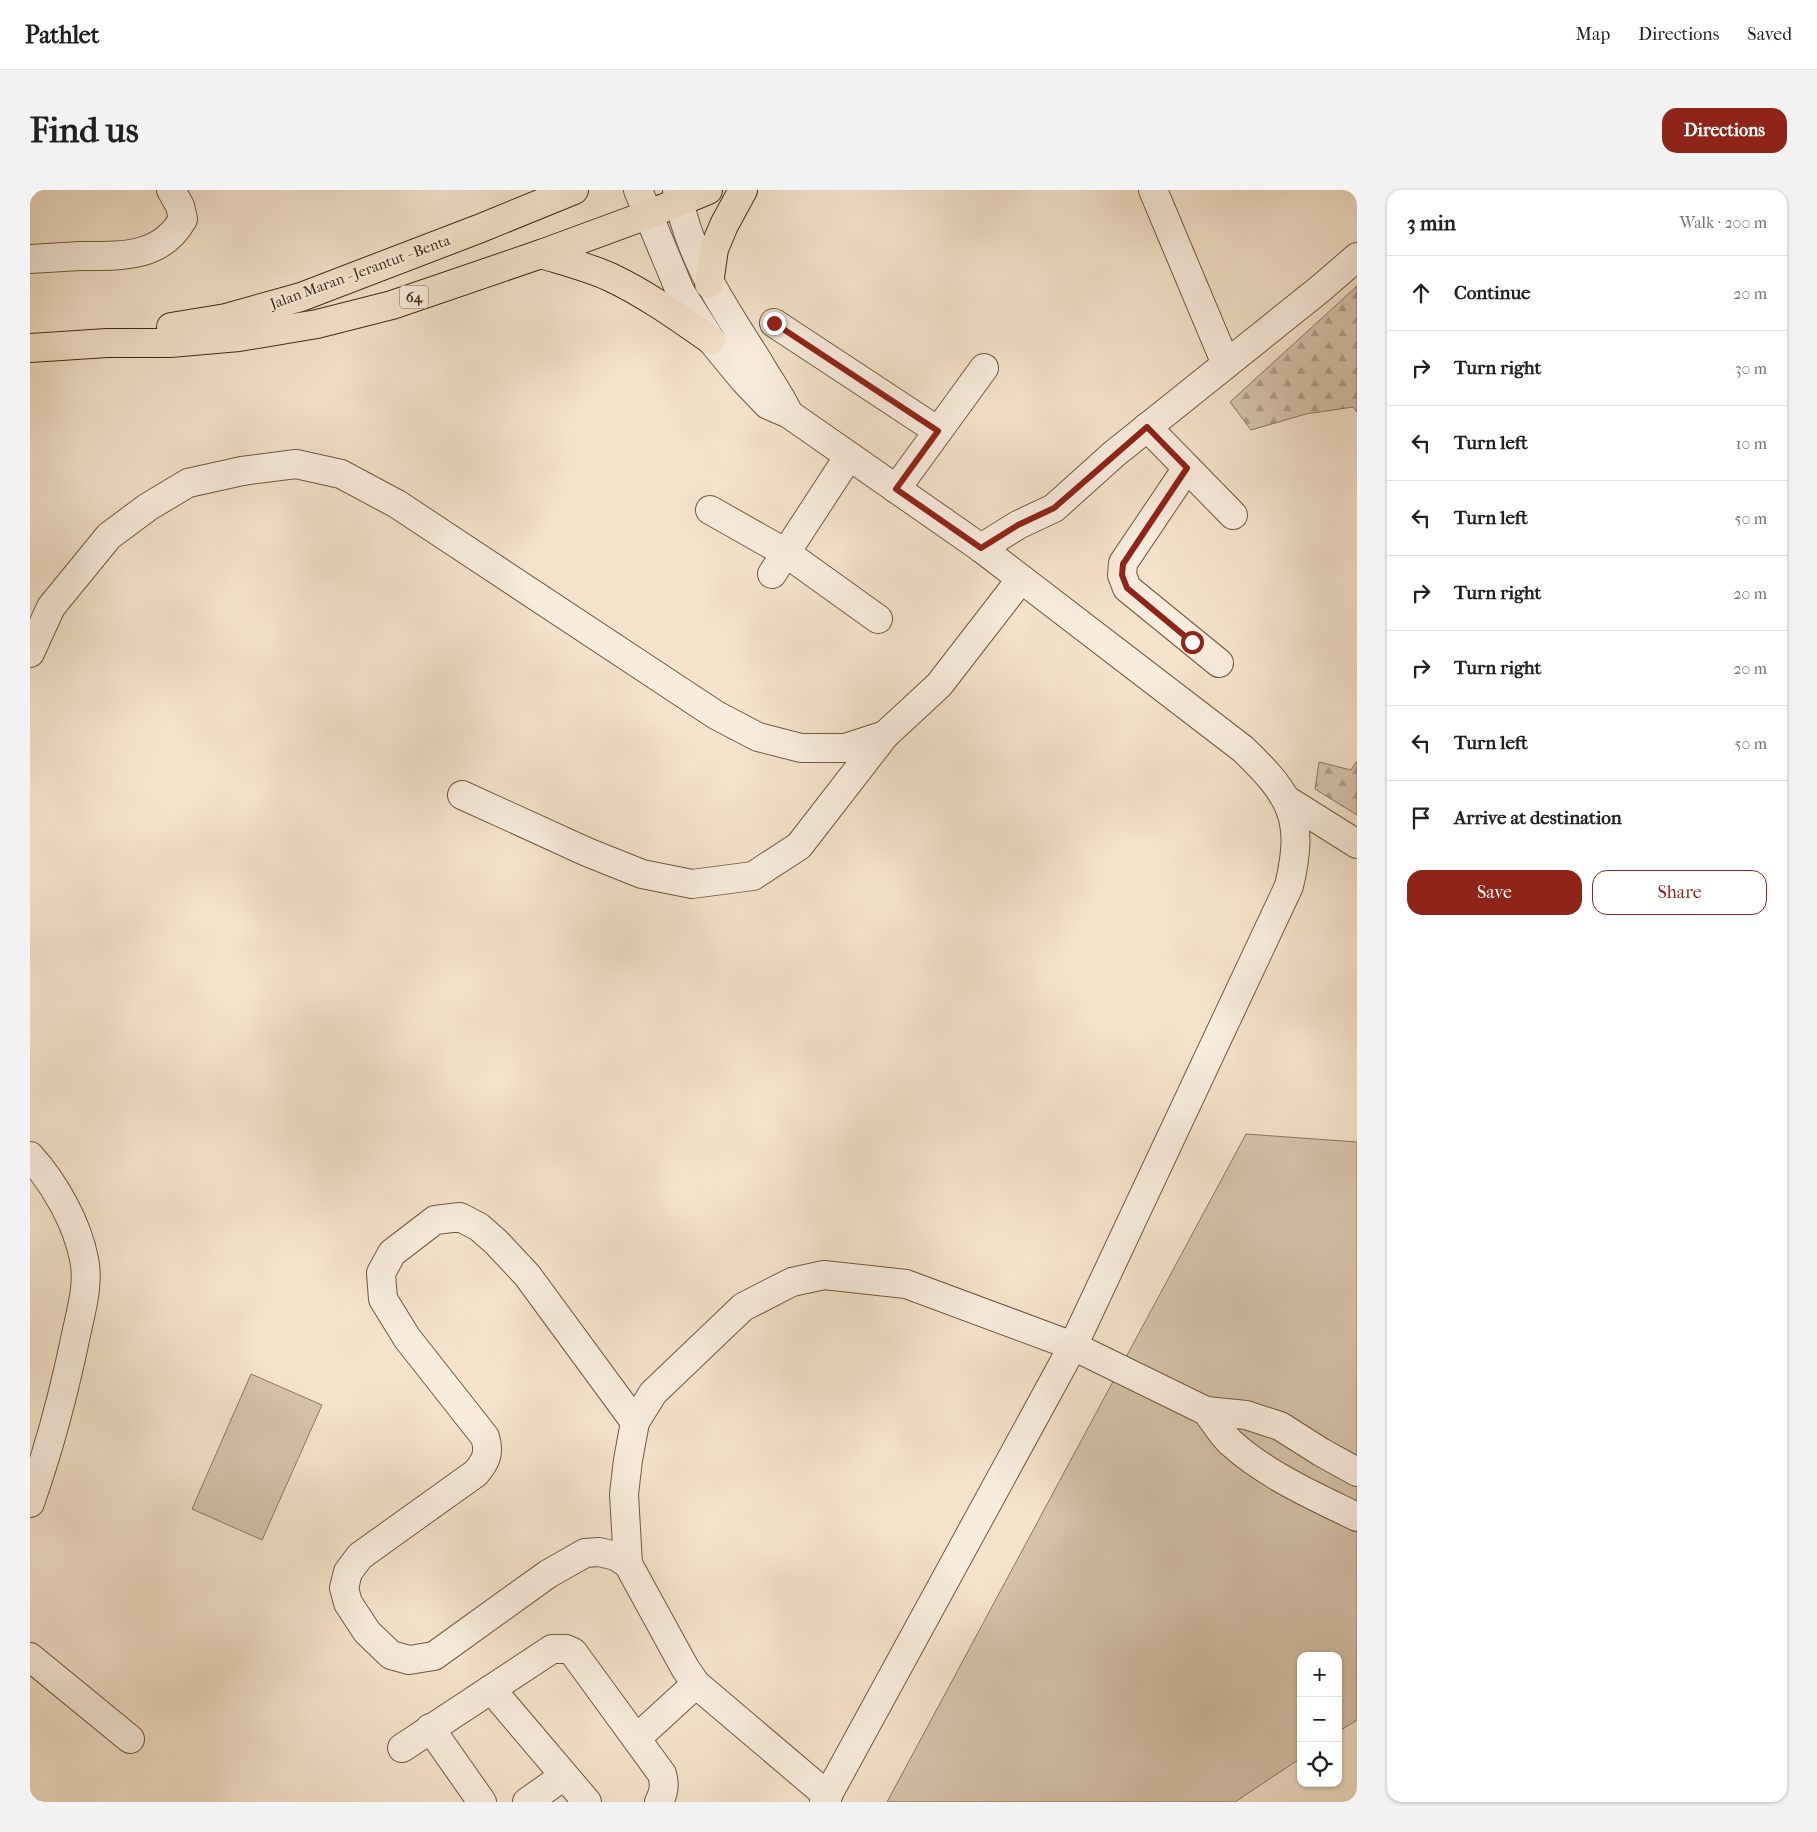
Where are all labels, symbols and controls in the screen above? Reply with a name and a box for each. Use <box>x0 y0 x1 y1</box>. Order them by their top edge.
text: Pathlet <box>25 21 99 49</box>
text: Map <box>1576 24 1610 45</box>
text: Directions <box>1638 24 1719 45</box>
text: Saved <box>1747 24 1792 45</box>
button: Directions <box>1662 108 1787 153</box>
text: Find us <box>30 110 139 151</box>
text: 3 min <box>1407 211 1456 235</box>
text: Walk · 200 m <box>1680 213 1767 232</box>
street label: Jalan Maran - Jerantut - Benta <box>266 231 454 313</box>
icon: ahead <box>1407 279 1435 307</box>
text: Continue <box>1454 282 1530 304</box>
text: 20 m <box>1733 284 1767 303</box>
road number: 64 <box>400 285 428 308</box>
route end <box>763 312 786 335</box>
icon: right <box>1407 354 1435 382</box>
text: Turn right <box>1454 357 1541 379</box>
text: 30 m <box>1735 359 1767 378</box>
icon: left <box>1407 429 1435 457</box>
text: Turn left <box>1454 432 1528 454</box>
text: 10 m <box>1736 434 1767 453</box>
icon: left <box>1407 504 1435 532</box>
text: Turn left <box>1454 507 1528 529</box>
text: 50 m <box>1735 509 1767 528</box>
icon: right <box>1407 579 1435 607</box>
text: Turn right <box>1454 582 1541 604</box>
text: 20 m <box>1733 584 1767 603</box>
route start <box>1181 631 1204 654</box>
icon: right <box>1407 654 1435 682</box>
text: Turn right <box>1454 657 1541 679</box>
text: 20 m <box>1733 659 1767 678</box>
icon: left <box>1407 729 1435 757</box>
text: Turn left <box>1454 732 1528 754</box>
text: 50 m <box>1735 734 1767 753</box>
icon: arrive <box>1407 804 1435 832</box>
text: Arrive at destination <box>1454 807 1622 829</box>
button: Save <box>1407 870 1582 915</box>
button: Share <box>1592 870 1767 915</box>
map controls <box>1297 1652 1342 1787</box>
button: + <box>1297 1652 1342 1697</box>
button: − <box>1297 1697 1342 1742</box>
button: locate <box>1297 1742 1342 1787</box>

